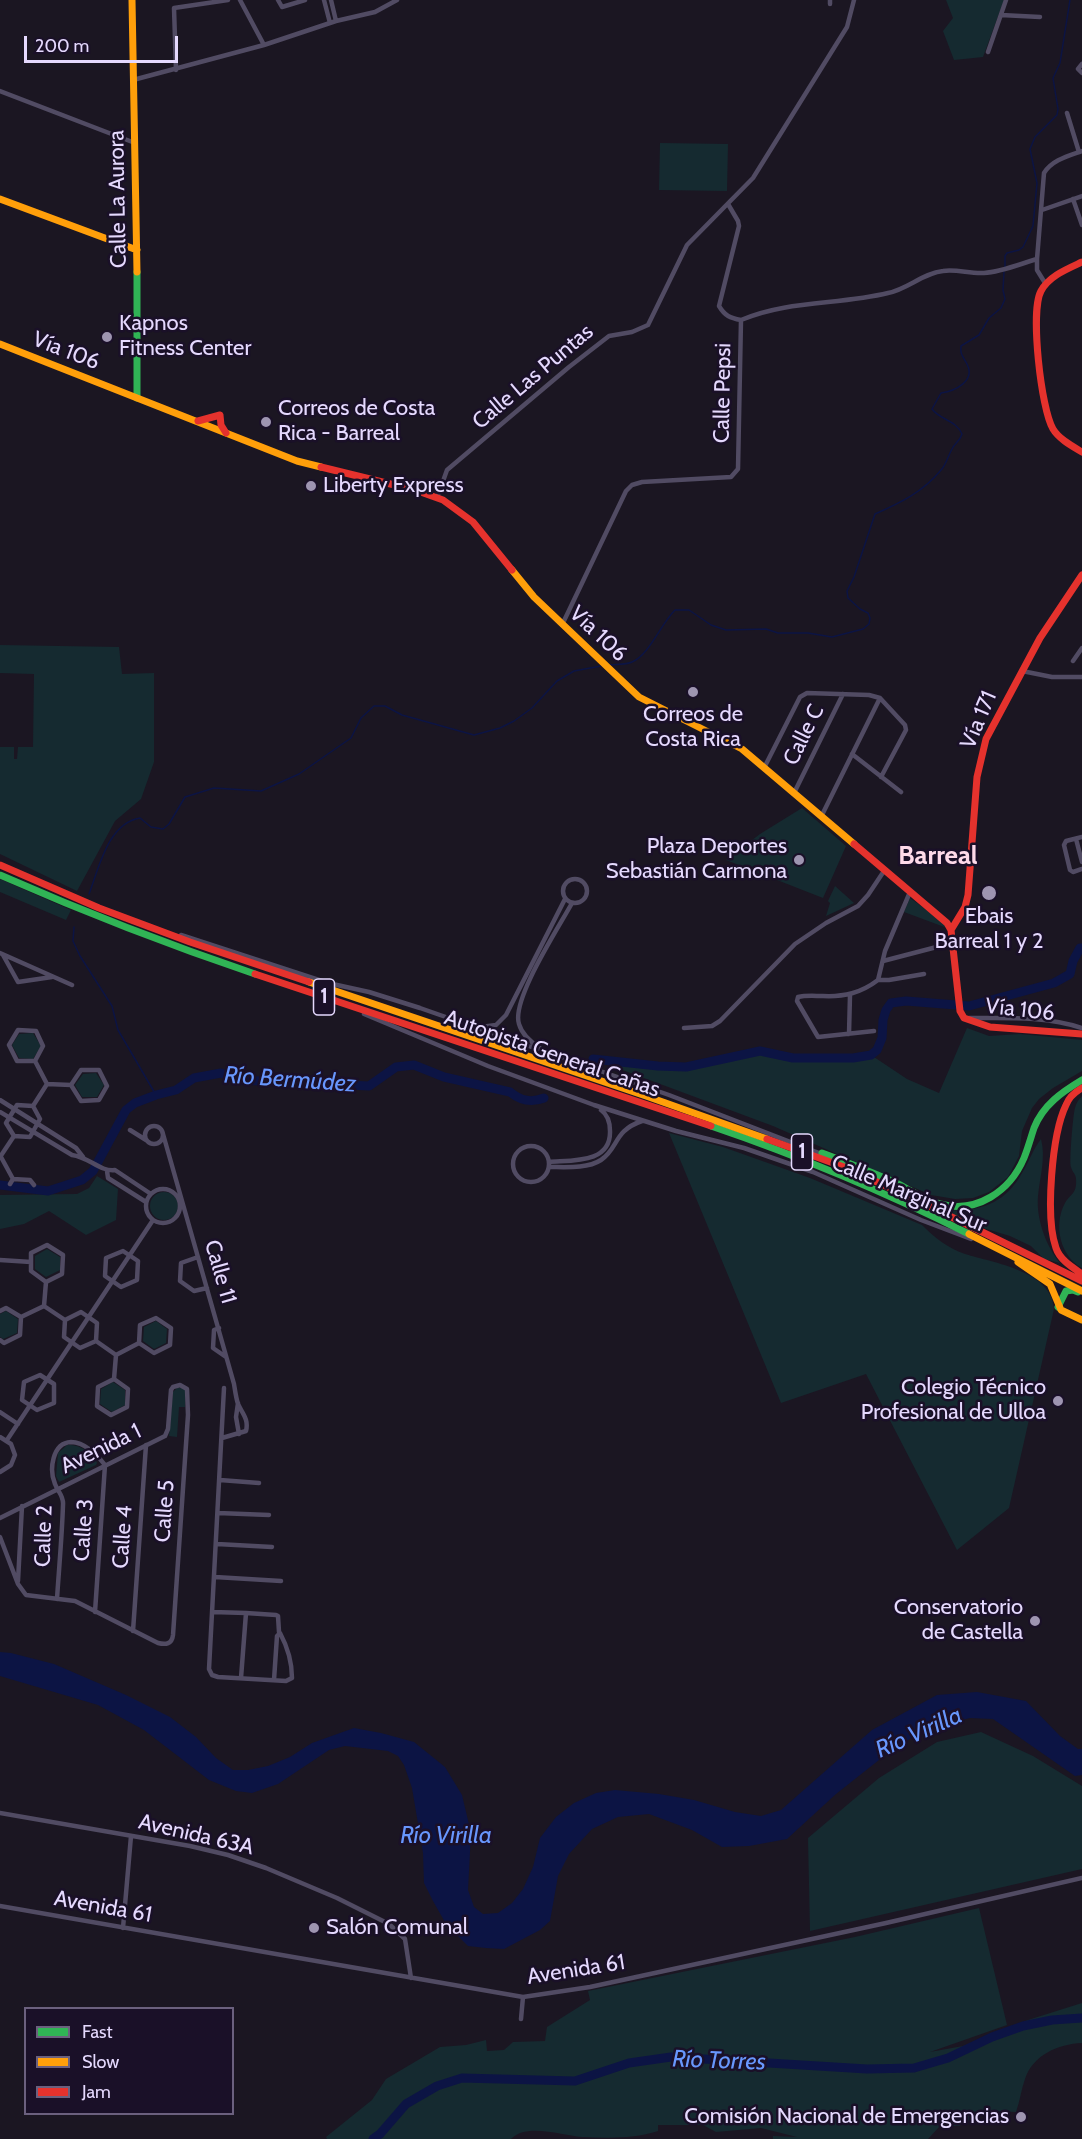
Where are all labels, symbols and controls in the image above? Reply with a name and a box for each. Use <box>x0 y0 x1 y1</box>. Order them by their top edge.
scale bar <box>27 24 182 62</box>
text: 200 m <box>35 35 89 57</box>
street label: Calle La Aurora <box>104 130 132 268</box>
place label: Kapnos Fitness Center <box>119 311 251 362</box>
street label: Calle Las Puntas <box>467 319 599 435</box>
street label: Vía 106 <box>29 326 103 376</box>
marker: Kapnos Fitness Center <box>100 330 114 344</box>
street label: Calle Pepsi <box>709 343 737 443</box>
place label: Correos de Costa Rica - Barreal <box>278 396 435 448</box>
marker: Correos de Costa Rica - Barreal <box>259 415 273 429</box>
place label: Liberty Express <box>323 473 464 499</box>
marker: Liberty Express <box>304 479 318 493</box>
street label: Vía 106 <box>564 601 632 667</box>
marker: Correos de Costa Rica <box>686 685 700 699</box>
street label: Vía 171 <box>955 687 1003 753</box>
street label: Calle C <box>778 700 830 770</box>
place label: Correos de Costa Rica <box>643 702 743 754</box>
place label: Plaza Deportes Sebastián Carmona <box>606 834 787 885</box>
district label: Barreal <box>898 840 978 872</box>
marker: Plaza Deportes Sebastián Carmona <box>792 853 806 867</box>
marker: Ebais Barreal 1 y 2 <box>980 884 998 902</box>
place label: Ebais Barreal 1 y 2 <box>935 904 1043 956</box>
road number: 1 <box>314 979 334 1015</box>
street label: Vía 106 <box>984 993 1056 1027</box>
street label: Autopista General Cañas <box>441 1005 663 1103</box>
water label: Río Bermúdez <box>223 1061 357 1099</box>
road number: 1 <box>792 1134 812 1170</box>
street label: Calle Marginal Sur <box>827 1149 991 1239</box>
street label: Calle 11 <box>198 1237 242 1307</box>
place label: Colegio Técnico Profesional de Ulloa <box>861 1375 1046 1426</box>
marker: Colegio Técnico Profesional de Ulloa <box>1051 1394 1065 1408</box>
street label: Avenida 1 <box>56 1418 146 1480</box>
street label: Calle 5 <box>150 1479 180 1543</box>
street label: Calle 3 <box>69 1498 99 1562</box>
street label: Calle 2 <box>30 1504 58 1568</box>
street label: Calle 4 <box>108 1504 138 1570</box>
place label: Conservatorio de Castella <box>894 1595 1023 1646</box>
marker: Conservatorio de Castella <box>1028 1614 1042 1628</box>
water label: Río Virilla <box>871 1701 967 1765</box>
street label: Avenida 63A <box>136 1809 256 1861</box>
water label: Río Virilla <box>400 1822 492 1850</box>
street label: Avenida 61 <box>52 1885 154 1929</box>
place label: Salón Comunal <box>326 1915 468 1941</box>
marker: Salón Comunal <box>307 1921 321 1935</box>
street label: Avenida 61 <box>525 1949 627 1991</box>
legend <box>24 2007 234 2115</box>
text: Fast <box>82 2021 113 2043</box>
water label: Río Torres <box>672 2045 766 2077</box>
text: Slow <box>82 2051 119 2073</box>
text: Jam <box>82 2081 111 2103</box>
place label: Comisión Nacional de Emergencias <box>684 2104 1009 2130</box>
marker: Comisión Nacional de Emergencias <box>1014 2110 1028 2124</box>

